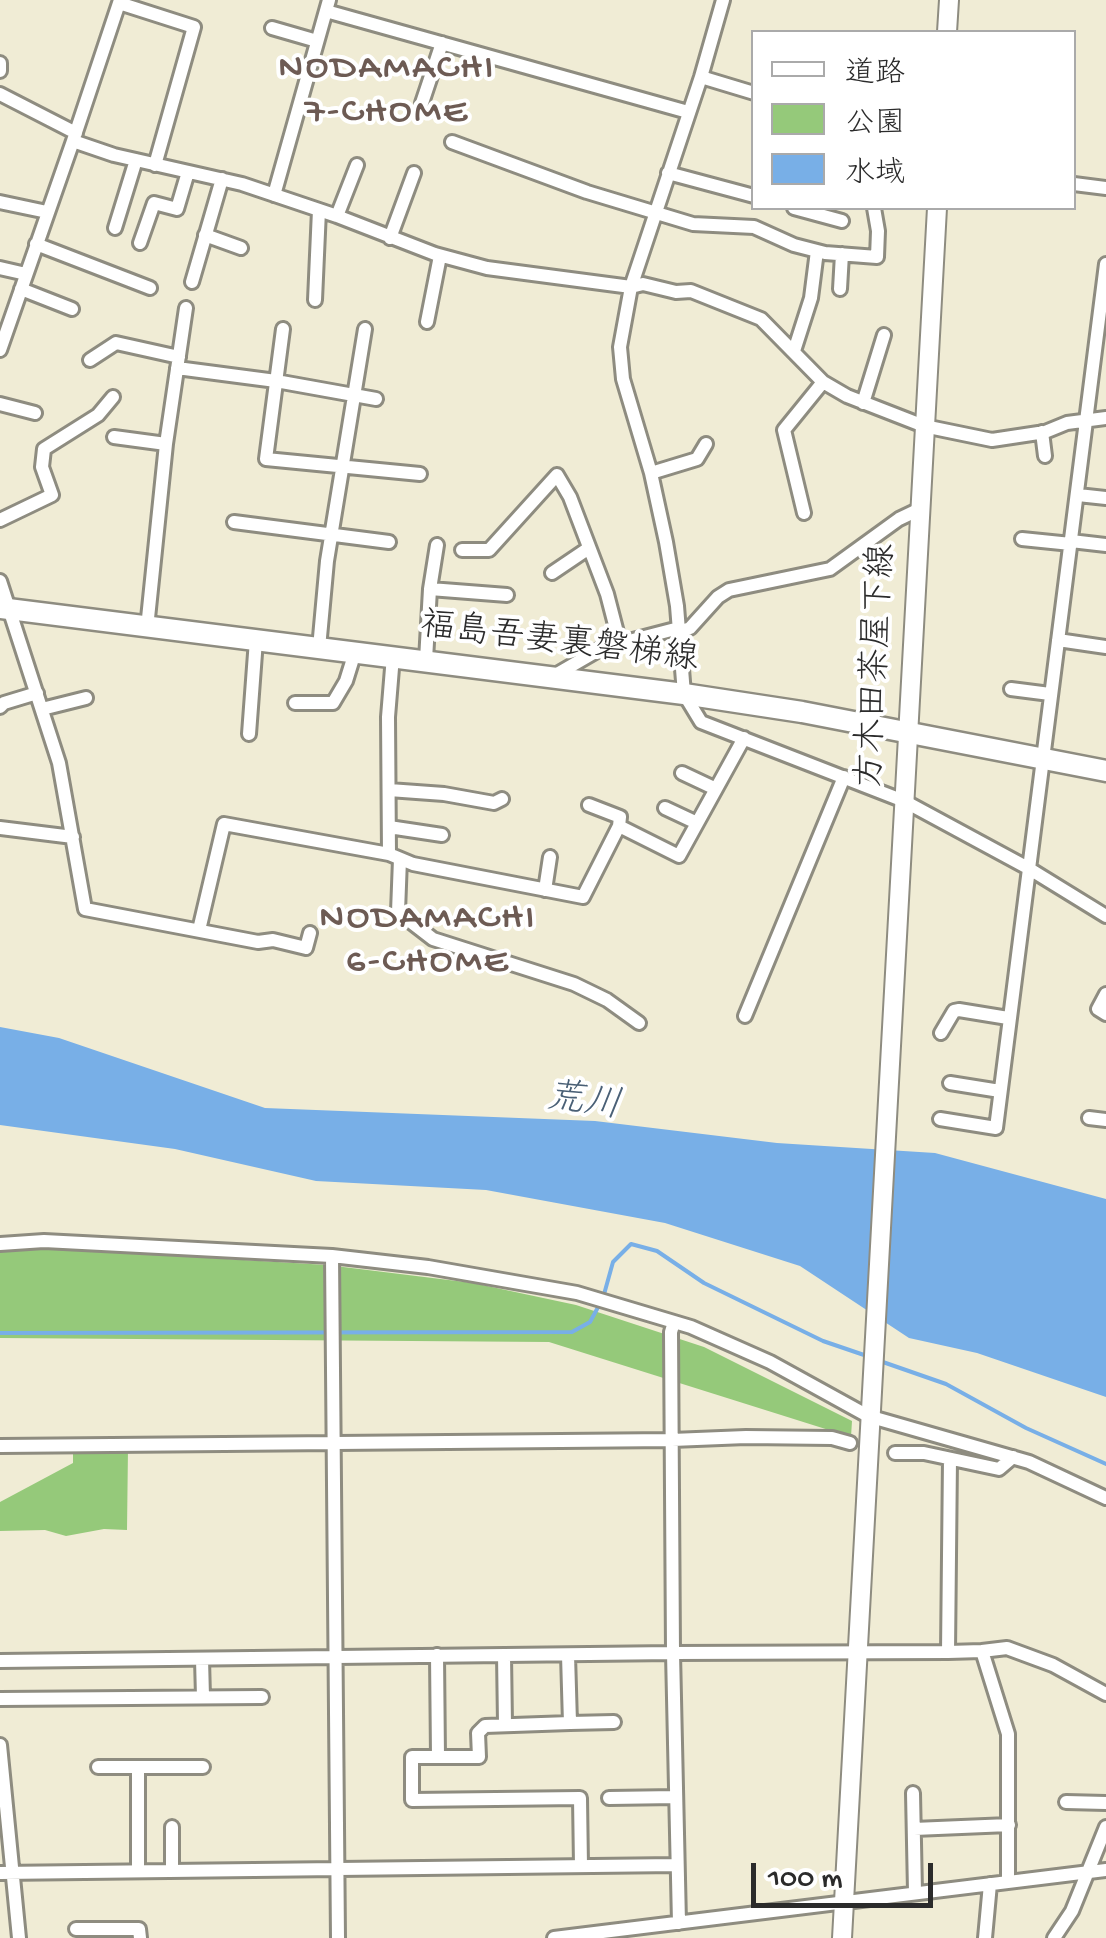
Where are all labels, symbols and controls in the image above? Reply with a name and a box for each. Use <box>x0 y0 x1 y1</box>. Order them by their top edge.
legend <box>751 30 1076 210</box>
district label: NODAMACHI 7-CHOME <box>278 47 496 136</box>
text: 道路 <box>845 58 905 93</box>
text: 公園 <box>845 108 905 143</box>
text: 水域 <box>845 158 905 193</box>
street label: 方木田茶屋下線 <box>852 543 906 789</box>
street label: 福島吾妻裏磐梯線 <box>417 607 701 683</box>
district label: NODAMACHI 6-CHOME <box>319 897 537 986</box>
water label: 荒川 <box>542 1077 624 1133</box>
scale bar <box>756 1843 938 1905</box>
text: 100 m <box>768 1863 843 1898</box>

